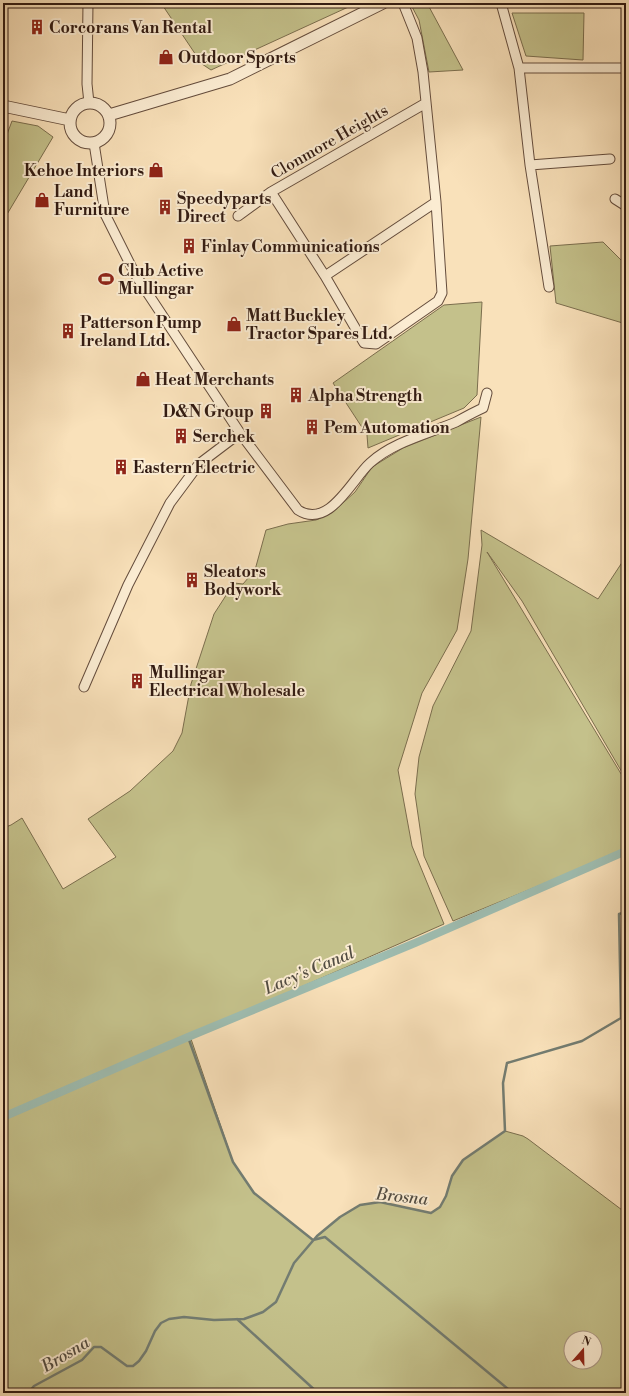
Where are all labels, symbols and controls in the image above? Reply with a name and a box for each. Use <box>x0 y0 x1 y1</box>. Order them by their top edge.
building icon: Corcorans Van Rental <box>28 18 46 36</box>
place label: Corcorans Van Rental <box>49 18 213 38</box>
shop icon: Outdoor Sports <box>157 48 175 66</box>
place label: Outdoor Sports <box>178 48 296 68</box>
street label: Clonmore Heights <box>267 100 392 184</box>
place label: Kehoe Interiors <box>24 161 144 181</box>
shop icon: Kehoe Interiors <box>147 161 165 179</box>
place label: Land Furniture <box>54 182 130 220</box>
place label: Speedyparts Direct <box>177 189 272 227</box>
shop icon: Land Furniture <box>33 191 51 209</box>
building icon: Speedyparts Direct <box>156 198 174 216</box>
building icon: Finlay Communications <box>180 237 198 255</box>
place label: Finlay Communications <box>201 237 380 257</box>
place label: Club Active Mullingar <box>118 261 204 299</box>
sports icon: Club Active Mullingar <box>97 270 115 288</box>
place label: Matt Buckley Tractor Spares Ltd. <box>246 306 393 344</box>
place label: Patterson Pump Ireland Ltd. <box>80 313 202 351</box>
shop icon: Matt Buckley Tractor Spares Ltd. <box>225 315 243 333</box>
building icon: Patterson Pump Ireland Ltd. <box>59 322 77 340</box>
shop icon: Heat Merchants <box>134 370 152 388</box>
place label: Heat Merchants <box>155 370 274 390</box>
building icon: Alpha Strength <box>287 386 305 404</box>
place label: Alpha Strength <box>307 386 422 406</box>
place label: D&N Group <box>163 402 254 422</box>
building icon: D&N Group <box>257 402 275 420</box>
building icon: Pem Automation <box>303 418 321 436</box>
place label: Pem Automation <box>324 418 450 438</box>
building icon: Serchek <box>172 427 190 445</box>
place label: Serchek <box>193 427 256 447</box>
building icon: Eastern Electric <box>112 458 130 476</box>
place label: Eastern Electric <box>133 458 255 478</box>
place label: Sleators Bodywork <box>204 562 283 600</box>
building icon: Sleators Bodywork <box>183 571 201 589</box>
place label: Mullingar Electrical Wholesale <box>149 663 306 701</box>
building icon: Mullingar Electrical Wholesale <box>128 672 146 690</box>
water label: Lacy's Canal <box>260 942 358 1000</box>
water label: Brosna <box>374 1183 430 1211</box>
north arrow <box>563 1330 603 1370</box>
water label: Brosna <box>37 1332 94 1378</box>
text: N <box>580 1333 593 1350</box>

